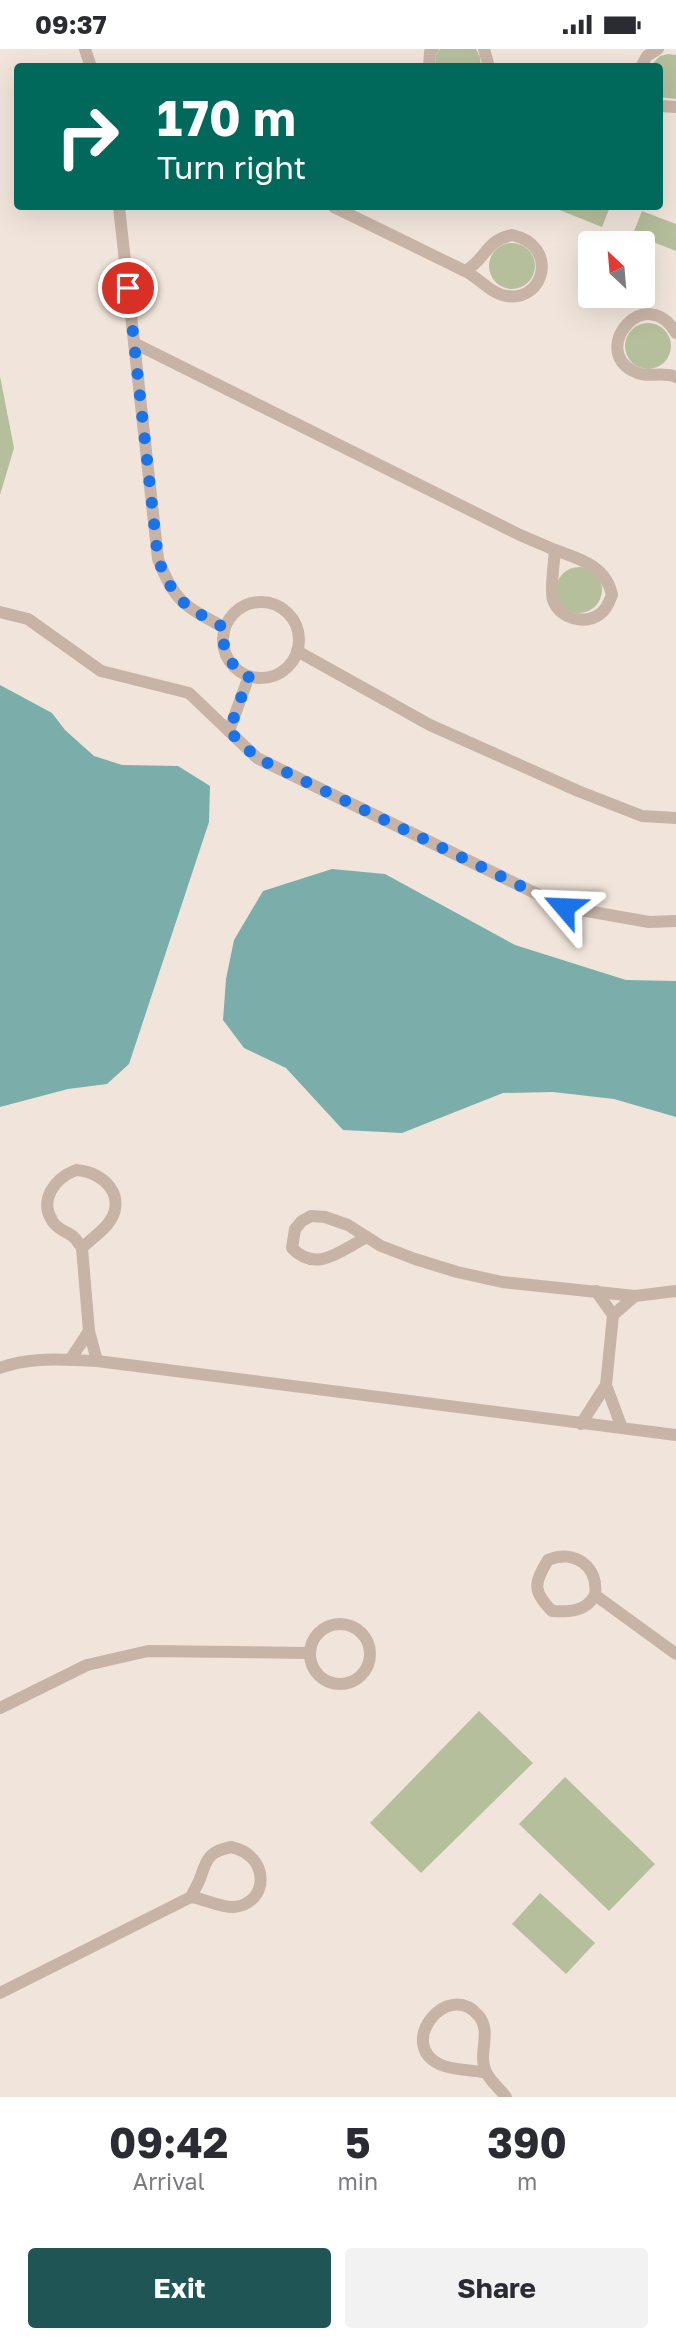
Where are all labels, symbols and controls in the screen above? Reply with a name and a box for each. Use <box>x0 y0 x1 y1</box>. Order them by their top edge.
text: 09:37 <box>35 9 107 40</box>
text: 170 m <box>157 88 296 147</box>
icon: right <box>42 91 133 182</box>
text: Turn right <box>157 148 306 186</box>
north arrow <box>578 231 654 308</box>
map controls <box>578 231 655 308</box>
pin <box>98 258 158 318</box>
icon: arrive <box>109 269 147 307</box>
position arrow <box>527 870 601 944</box>
text: 09:42 <box>109 2117 228 2167</box>
text: 5 <box>345 2117 371 2167</box>
text: 390 <box>487 2117 567 2167</box>
text: Arrival <box>133 2167 205 2195</box>
text: min <box>338 2167 378 2195</box>
text: m <box>517 2167 537 2195</box>
button: Exit <box>28 2248 331 2328</box>
button: Share <box>345 2248 648 2328</box>

